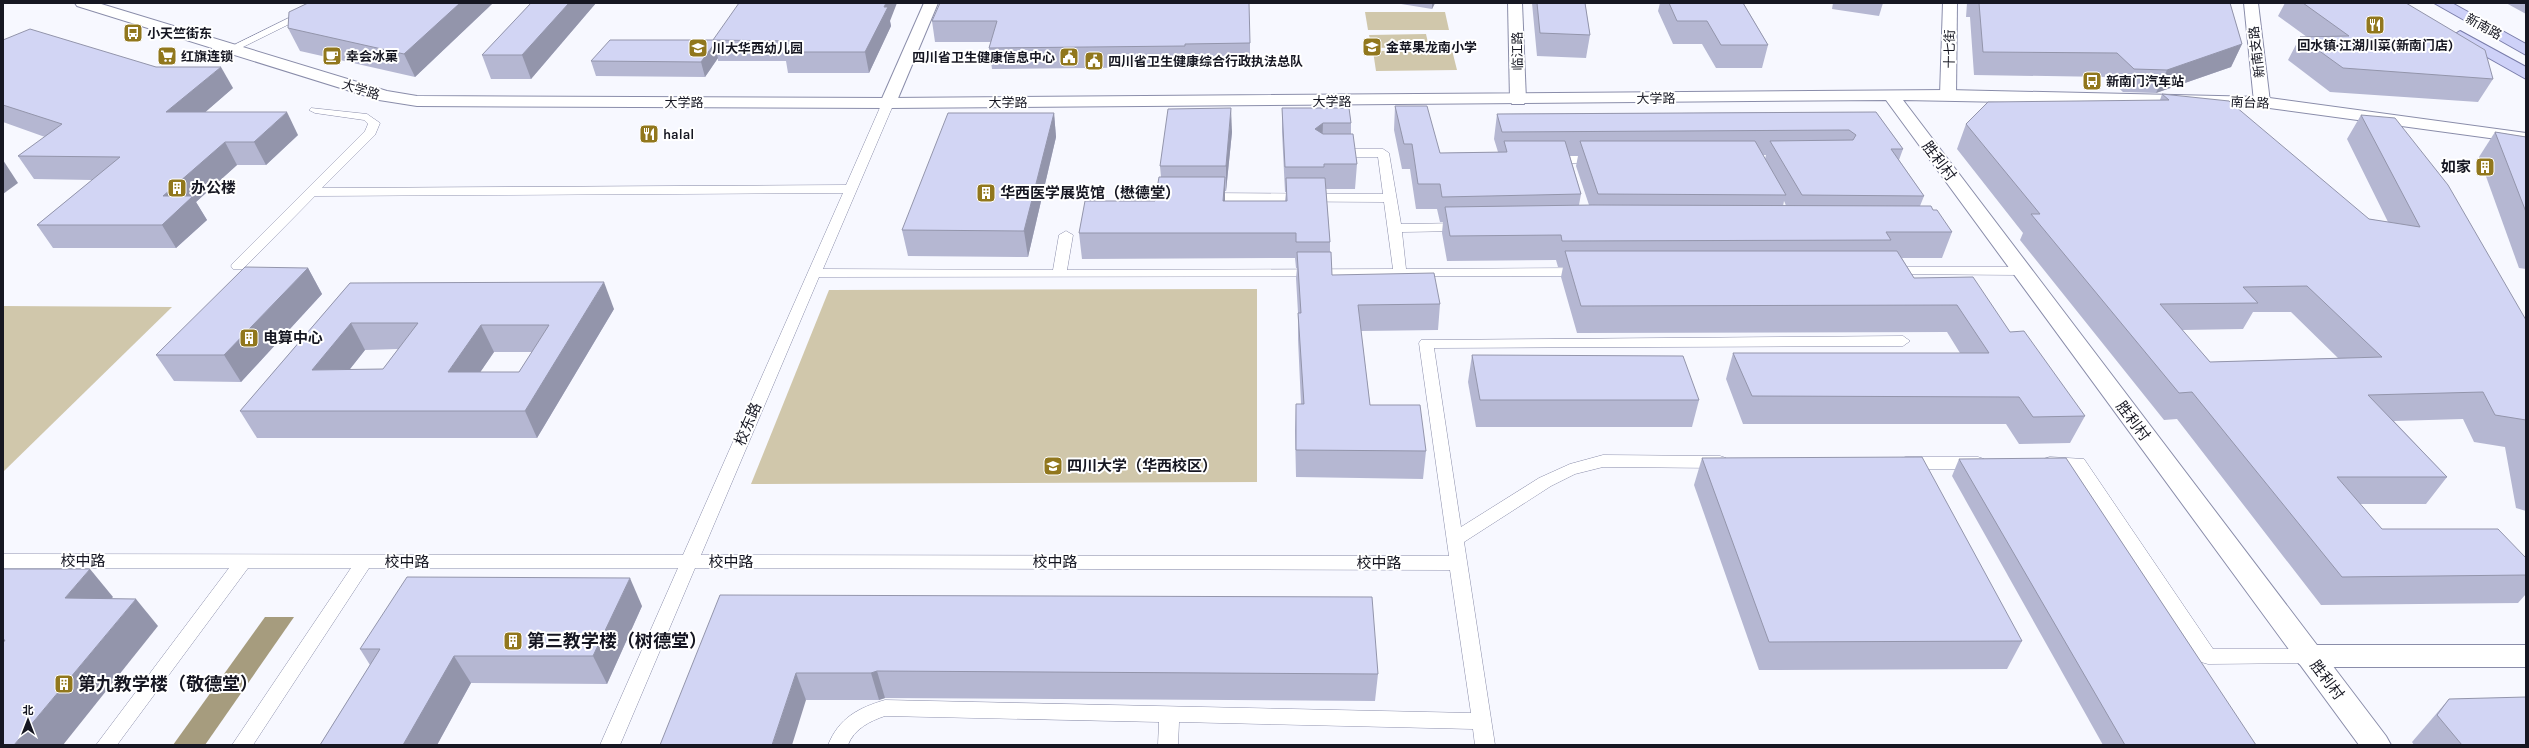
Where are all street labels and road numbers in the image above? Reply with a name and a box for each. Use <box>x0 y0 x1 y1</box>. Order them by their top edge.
street label: 新南路 <box>2463 10 2504 42</box>
street label: 新南支路 <box>2246 25 2267 79</box>
street label: 十七街 <box>1942 29 1957 69</box>
street label: 临江路 <box>1510 31 1525 71</box>
street label: 大学路 <box>340 77 382 102</box>
street label: 大学路 <box>1636 91 1676 106</box>
street label: 大学路 <box>1312 94 1352 109</box>
street label: 南台路 <box>2230 94 2270 111</box>
street label: 大学路 <box>664 95 704 110</box>
street label: 大学路 <box>988 95 1028 110</box>
street label: 胜利村 <box>1918 138 1960 184</box>
street label: 胜利村 <box>2112 398 2154 444</box>
street label: 校东路 <box>731 400 765 448</box>
street label: 校中路 <box>60 552 106 570</box>
street label: 校中路 <box>384 553 430 571</box>
street label: 校中路 <box>708 553 754 571</box>
street label: 校中路 <box>1032 553 1078 571</box>
street label: 校中路 <box>1356 554 1402 572</box>
street label: 胜利村 <box>2306 657 2348 703</box>

